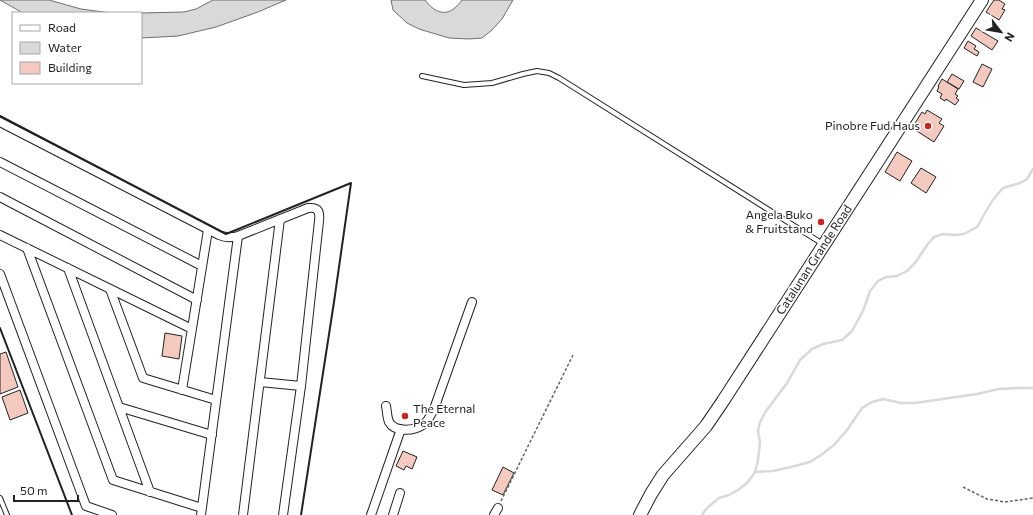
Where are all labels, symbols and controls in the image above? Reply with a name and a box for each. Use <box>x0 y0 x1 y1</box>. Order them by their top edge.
legend <box>12 12 142 84</box>
north arrow <box>981 12 1021 52</box>
text: Road <box>48 20 76 34</box>
text: N <box>1002 31 1018 44</box>
text: Water <box>48 40 82 54</box>
text: Building <box>48 60 92 74</box>
place label: Pinobre Fud Haus <box>825 118 920 132</box>
marker: Pinobre Fud Haus <box>923 121 933 131</box>
street label: Catalunan Grande Road <box>772 202 854 317</box>
place label: Angela Buko & Fruitstand <box>745 207 813 235</box>
marker: Angela Buko & Fruitstand <box>816 217 826 227</box>
place label: The Eternal Peace <box>413 401 475 429</box>
marker: The Eternal Peace <box>400 411 410 421</box>
scale bar <box>14 477 78 503</box>
text: 50 m <box>20 483 48 497</box>

